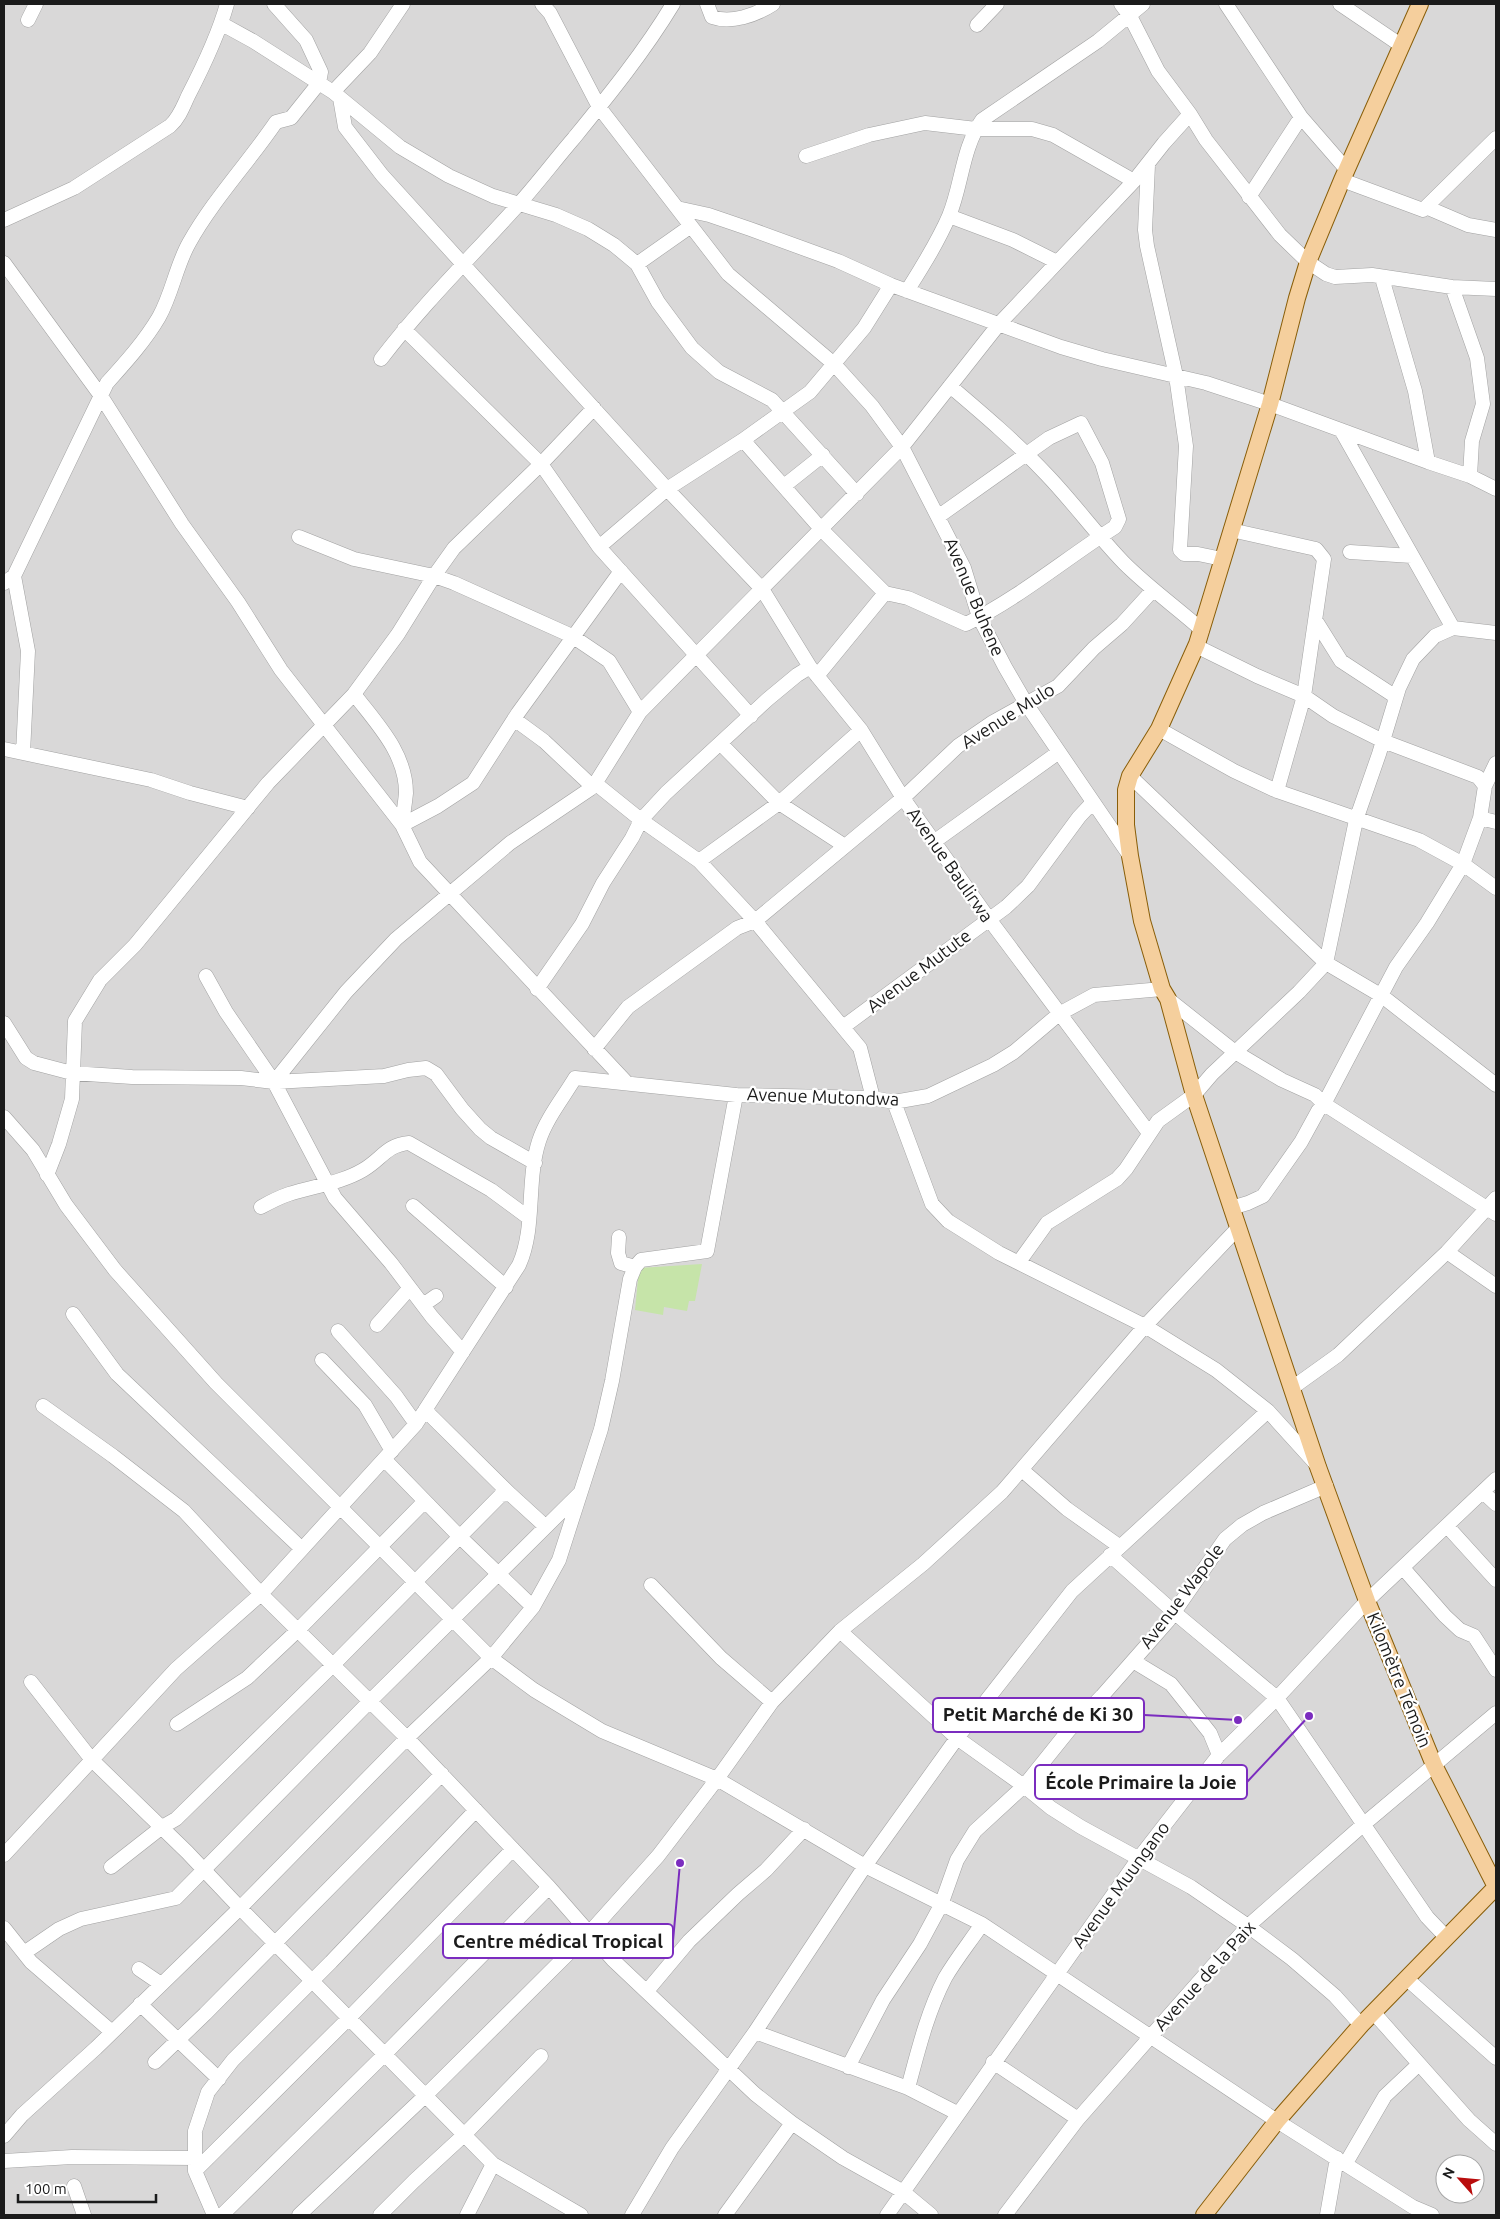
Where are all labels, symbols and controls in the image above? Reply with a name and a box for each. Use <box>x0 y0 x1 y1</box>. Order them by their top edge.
street label: Avenue Buhene <box>941 534 1009 659</box>
street label: Avenue Mulo <box>957 679 1058 752</box>
street label: Avenue Baulirwa <box>904 803 998 926</box>
street label: Avenue Mutute <box>862 925 974 1016</box>
street label: Avenue Mutondwa <box>747 1083 899 1109</box>
street label: Avenue Wapole <box>1135 1539 1227 1652</box>
street label: Kilomètre Témoin <box>1364 1609 1436 1750</box>
callout: Petit Marché de Ki 30 <box>933 1698 1144 1732</box>
text: Petit Marché de Ki 30 <box>943 1703 1133 1725</box>
callout: École Primaire la Joie <box>1035 1765 1247 1799</box>
text: École Primaire la Joie <box>1045 1771 1237 1793</box>
street label: Avenue Muungano <box>1068 1817 1173 1952</box>
street label: Avenue de la Paix <box>1150 1916 1259 2034</box>
callout: Centre médical Tropical <box>443 1924 673 1958</box>
text: Centre médical Tropical <box>453 1930 663 1952</box>
north arrow <box>1435 2154 1485 2204</box>
text: N <box>1439 2165 1458 2181</box>
scale bar <box>18 2172 155 2204</box>
text: 100 m <box>25 2180 67 2197</box>

